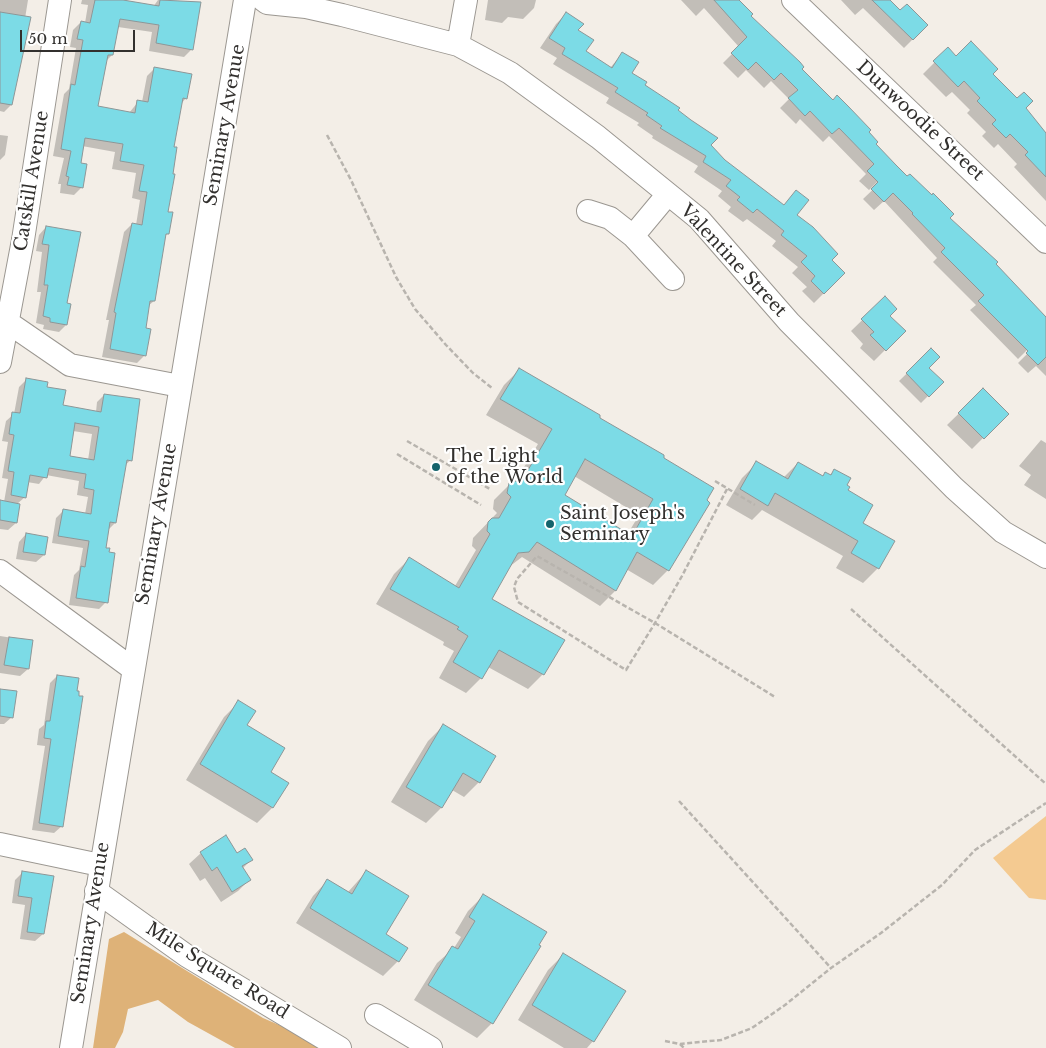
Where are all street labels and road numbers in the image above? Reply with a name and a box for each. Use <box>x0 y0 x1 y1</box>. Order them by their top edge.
street label: Seminary Avenue <box>200 43 250 207</box>
street label: Dunwoodie Street <box>852 56 988 186</box>
street label: Catskill Avenue <box>10 109 54 253</box>
street label: Valentine Street <box>675 200 791 322</box>
street label: Seminary Avenue <box>132 442 182 606</box>
street label: Seminary Avenue <box>68 841 114 1005</box>
street label: Mile Square Road <box>142 918 292 1024</box>

